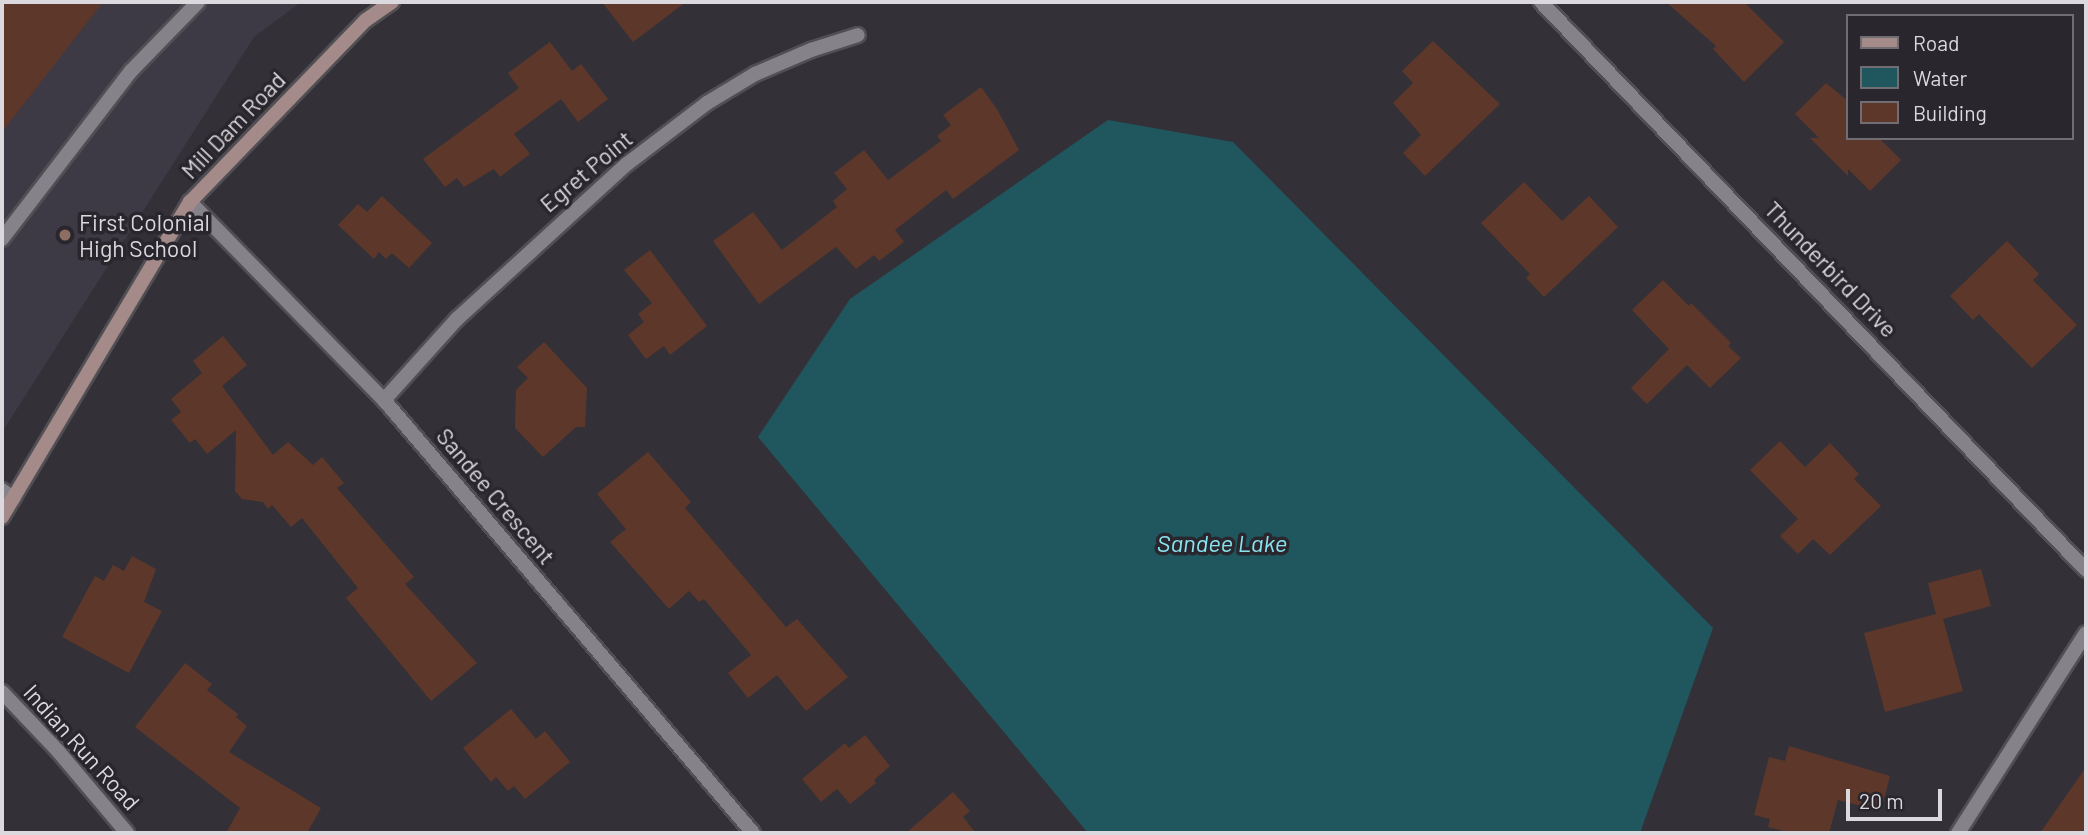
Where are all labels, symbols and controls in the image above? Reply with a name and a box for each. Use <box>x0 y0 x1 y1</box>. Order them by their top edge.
legend <box>1846 14 2074 140</box>
text: Road <box>1913 30 1959 55</box>
text: Water <box>1913 65 1967 90</box>
street label: Mill Dam Road <box>175 66 291 184</box>
text: Building <box>1913 100 1987 125</box>
street label: Egret Point <box>534 124 638 218</box>
street label: Thunderbird Drive <box>1759 195 1903 343</box>
place label: First Colonial High School <box>79 208 210 262</box>
marker: First Colonial High School <box>57 227 73 243</box>
street label: Sandee Crescent <box>431 422 561 570</box>
water label: Sandee Lake <box>1157 529 1287 557</box>
street label: Indian Run Road <box>18 678 146 816</box>
scale bar <box>1850 776 1946 820</box>
text: 20 m <box>1859 788 1904 813</box>

